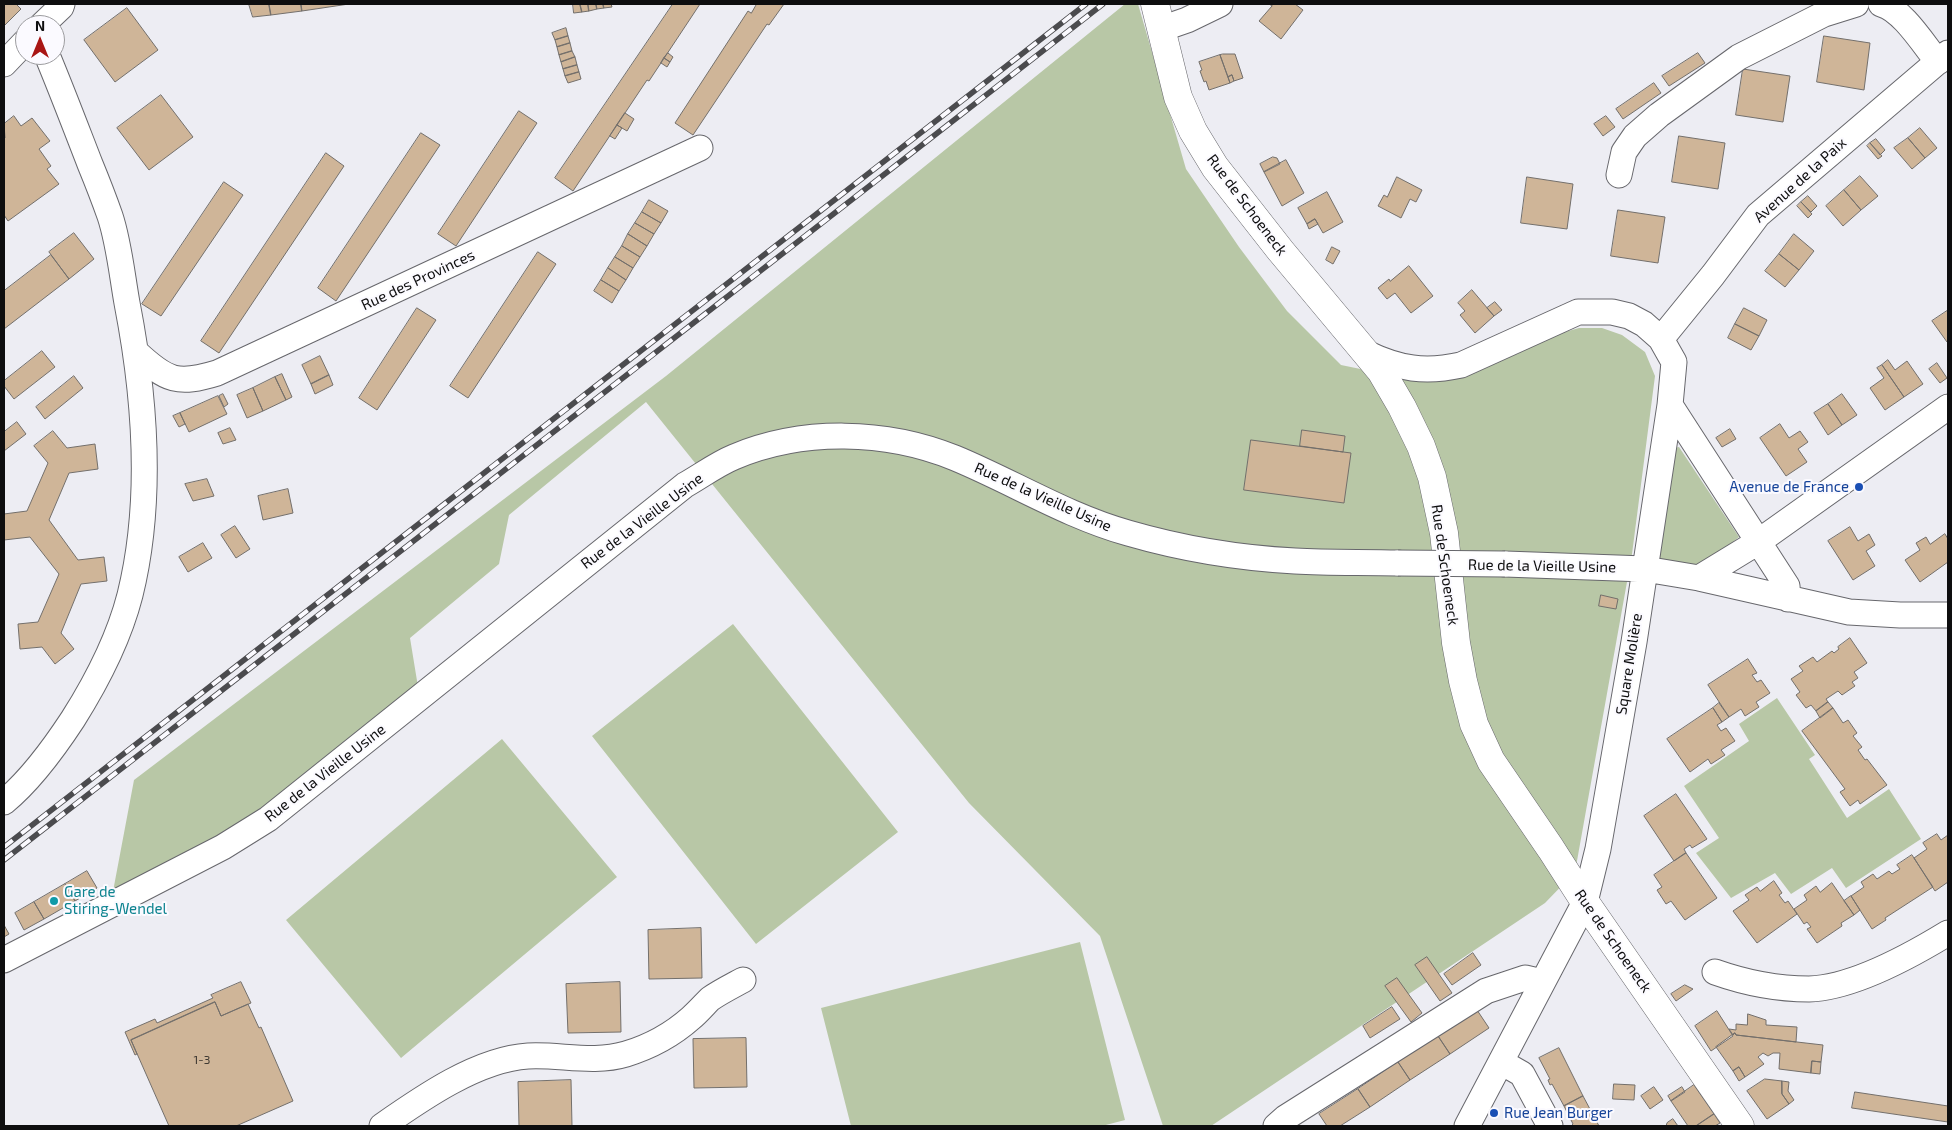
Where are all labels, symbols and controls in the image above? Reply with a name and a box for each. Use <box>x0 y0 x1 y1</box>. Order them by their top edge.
north arrow <box>15 15 65 65</box>
text: N <box>35 17 45 34</box>
street label: Avenue de la Paix <box>1750 134 1850 226</box>
street label: Rue de Schoeneck <box>1203 151 1291 259</box>
street label: Rue des Provinces <box>358 246 478 314</box>
street label: Rue de la Vieille Usine <box>972 459 1114 535</box>
street label: Rue de la Vieille Usine <box>577 469 707 573</box>
place label: Avenue de France <box>1729 478 1849 496</box>
marker: Avenue de France <box>1853 481 1865 493</box>
street label: Rue de Schoeneck <box>1428 503 1462 627</box>
street label: Rue de la Vieille Usine <box>1468 556 1616 576</box>
street label: Square Molière <box>1612 612 1646 716</box>
street label: Rue de la Vieille Usine <box>261 720 389 826</box>
place label: Gare de Stiring-Wendel <box>64 883 167 918</box>
street label: Rue de Schoeneck <box>1571 886 1655 996</box>
marker: Gare de Stiring-Wendel <box>48 895 60 907</box>
house number: 1-3 <box>194 1053 210 1067</box>
place label: Rue Jean Burger <box>1504 1104 1613 1122</box>
marker: Rue Jean Burger <box>1488 1107 1500 1119</box>

